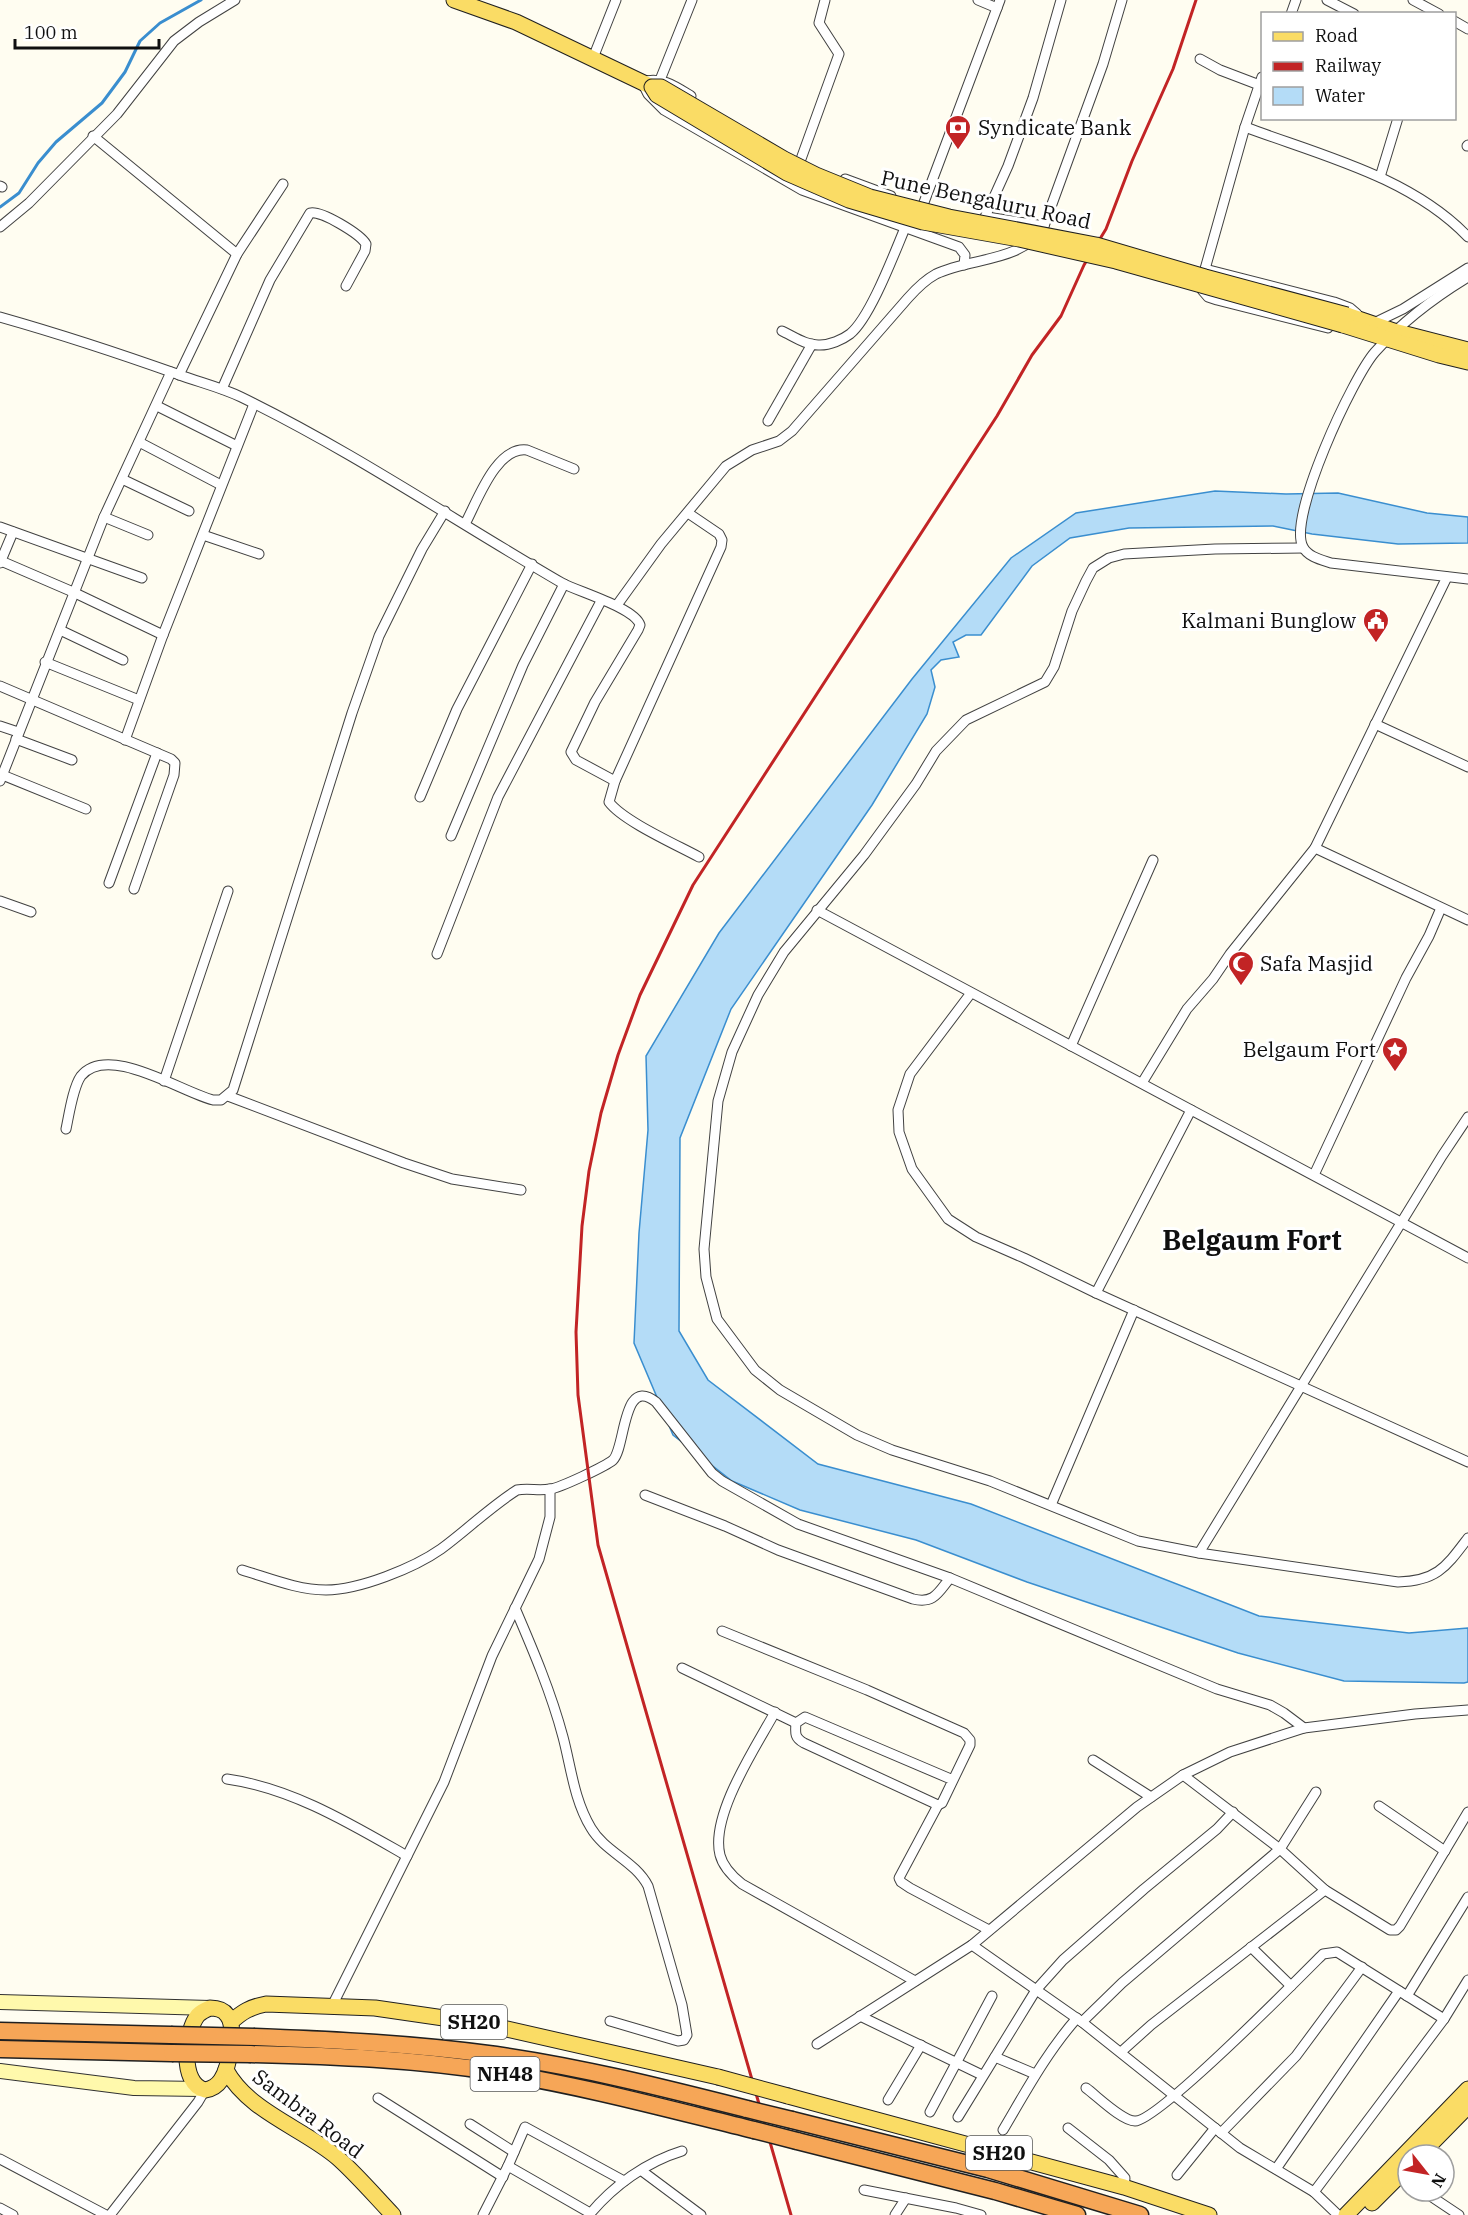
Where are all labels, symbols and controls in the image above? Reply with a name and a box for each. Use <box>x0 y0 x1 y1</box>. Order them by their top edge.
scale bar <box>15 12 159 50</box>
legend <box>1261 12 1456 120</box>
text: 100 m <box>24 21 78 44</box>
text: Road <box>1315 24 1358 47</box>
text: Railway <box>1315 54 1381 77</box>
text: Water <box>1315 84 1365 107</box>
bank icon: Syndicate Bank <box>943 113 973 151</box>
place label: Syndicate Bank <box>978 113 1132 141</box>
street label: Pune Bengaluru Road <box>879 163 1094 235</box>
place label: Kalmani Bunglow <box>1181 606 1357 634</box>
public building icon: Kalmani Bunglow <box>1361 606 1391 644</box>
mosque icon: Safa Masjid <box>1226 949 1256 987</box>
place label: Safa Masjid <box>1260 949 1373 977</box>
place label: Belgaum Fort <box>1243 1035 1376 1063</box>
place icon: Belgaum Fort <box>1380 1035 1410 1073</box>
district label: Belgaum Fort <box>1162 1222 1342 1257</box>
road number: SH20 <box>441 2005 507 2039</box>
road number: NH48 <box>470 2057 540 2091</box>
street label: Sambra Road <box>247 2062 370 2164</box>
road number: SH20 <box>966 2136 1032 2170</box>
north arrow <box>1396 2143 1456 2203</box>
text: N <box>1427 2170 1451 2191</box>

